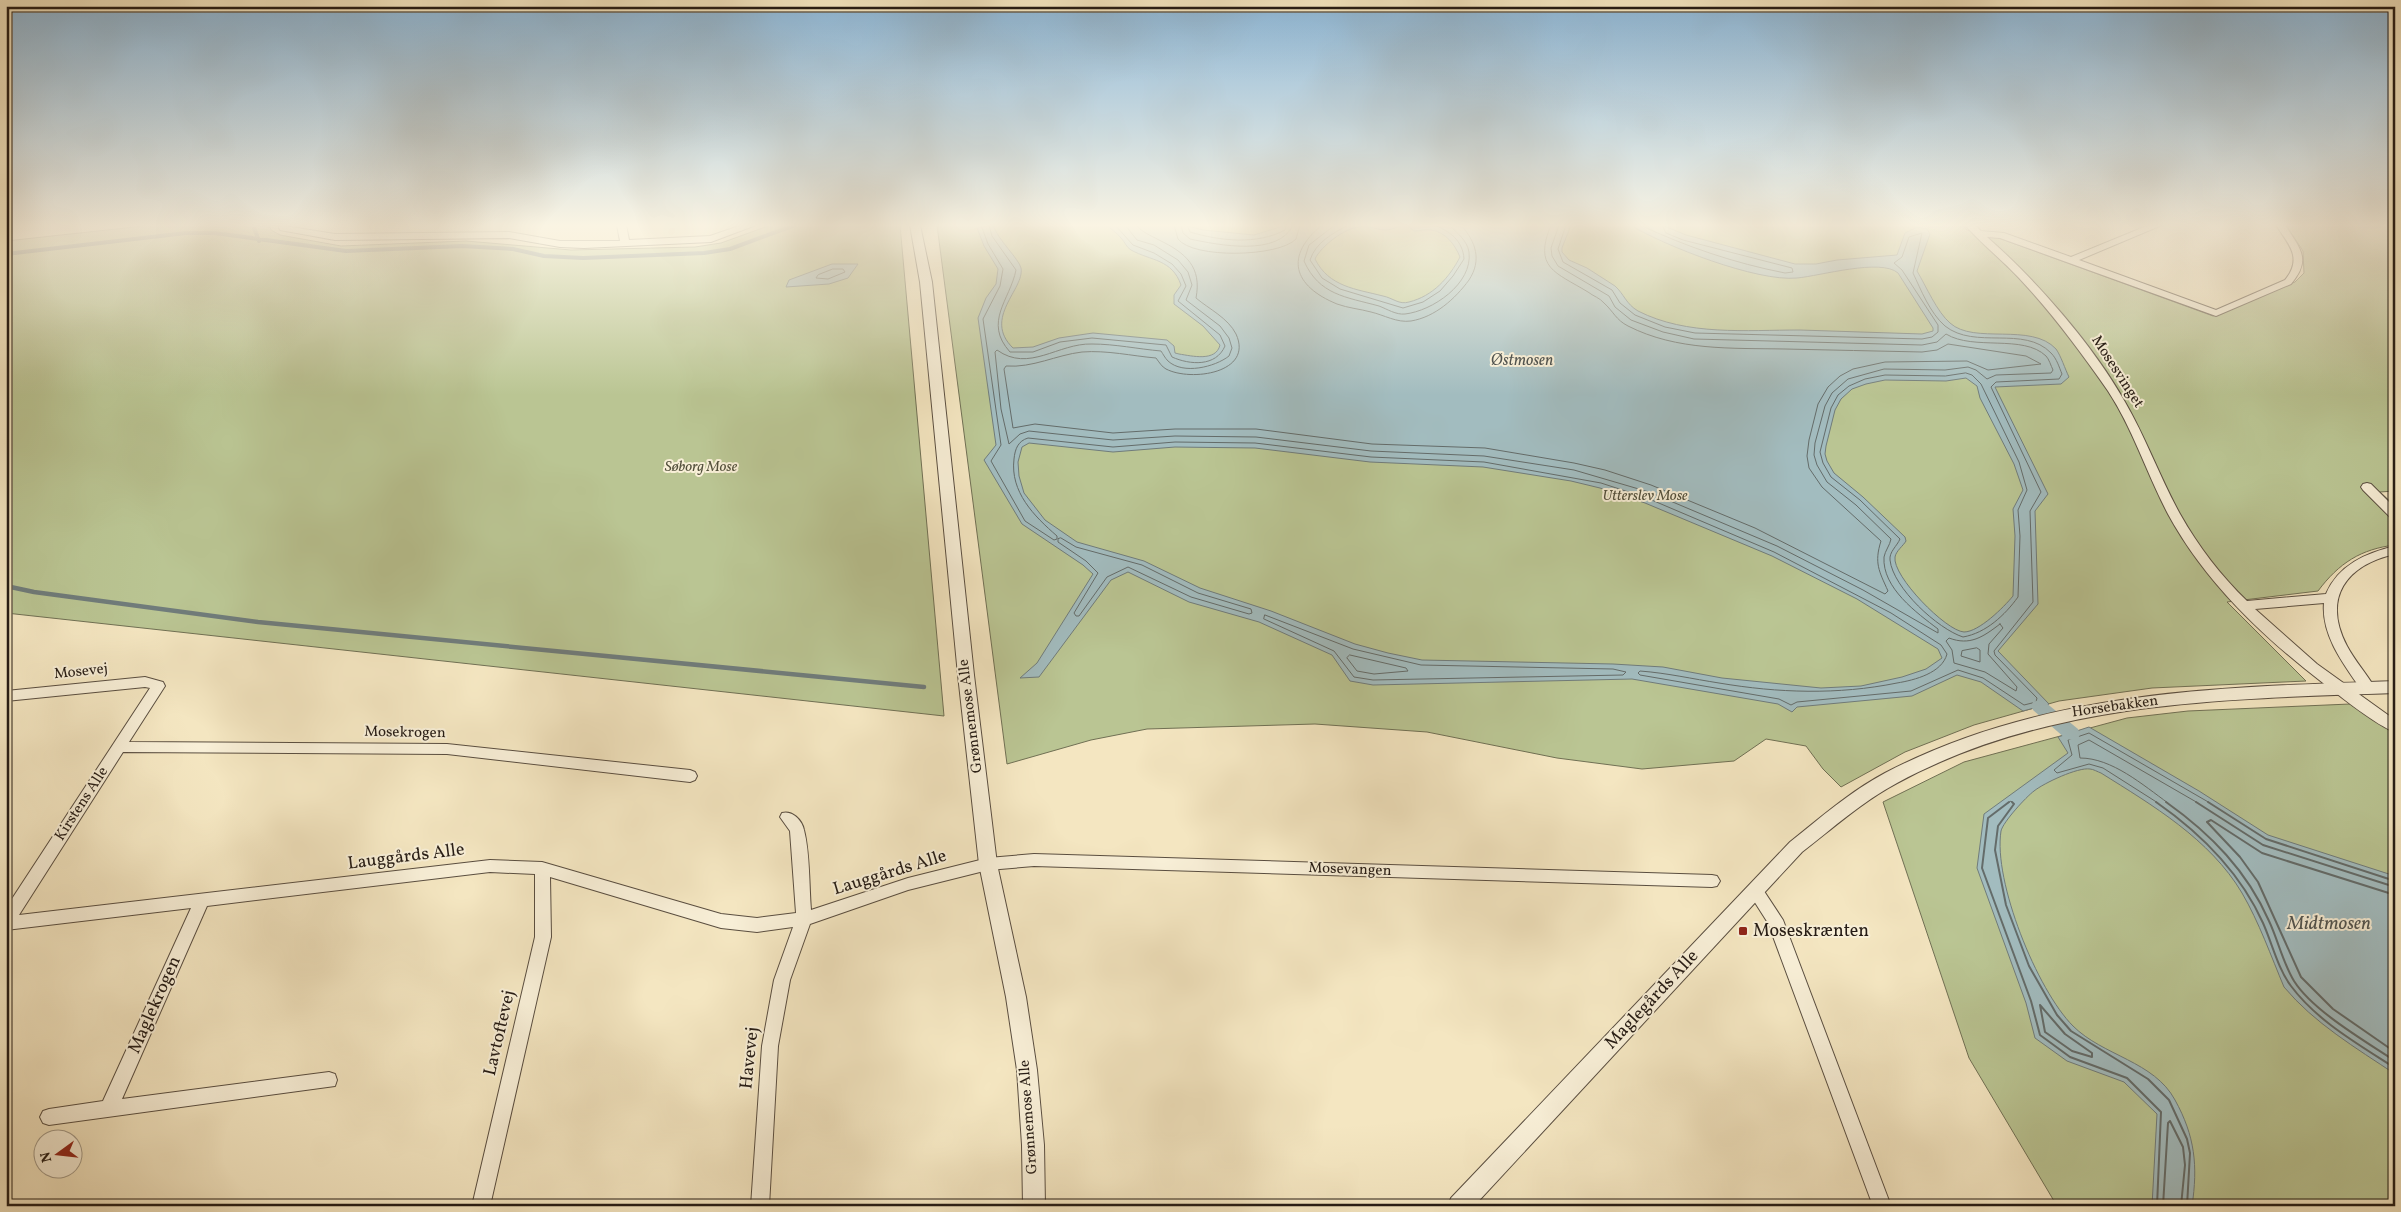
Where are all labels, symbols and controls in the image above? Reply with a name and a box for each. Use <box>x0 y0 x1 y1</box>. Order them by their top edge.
street label: Mosesvinget <box>2086 332 2148 412</box>
water label: Østmosen <box>1491 350 1553 372</box>
park label: Søborg Mose <box>665 457 738 478</box>
park label: Utterslev Mose <box>1602 486 1688 507</box>
street label: Grønnemose Alle <box>954 658 988 774</box>
street label: Mosevej <box>53 659 109 685</box>
street label: Horsebakken <box>2070 691 2160 723</box>
street label: Mosekrogen <box>364 722 446 744</box>
street label: Kirstens Alle <box>50 763 114 845</box>
street label: Lauggårds Alle <box>346 837 466 877</box>
street label: Lauggårds Alle <box>830 844 950 902</box>
street label: Mosevangen <box>1308 858 1392 882</box>
water label: Midtmosen <box>2286 911 2371 937</box>
place label: Moseskrænten <box>1753 919 1869 944</box>
marker: Moseskrænten <box>1737 925 1749 937</box>
street label: Maglegårds Alle <box>1599 945 1705 1055</box>
street label: Maglekrogen <box>122 952 188 1058</box>
street label: Lavtoftevej <box>478 988 522 1078</box>
street label: Havevej <box>734 1026 766 1090</box>
street label: Grønnemose Alle <box>1015 1059 1043 1175</box>
north arrow <box>32 1130 82 1180</box>
text: N <box>36 1150 57 1164</box>

